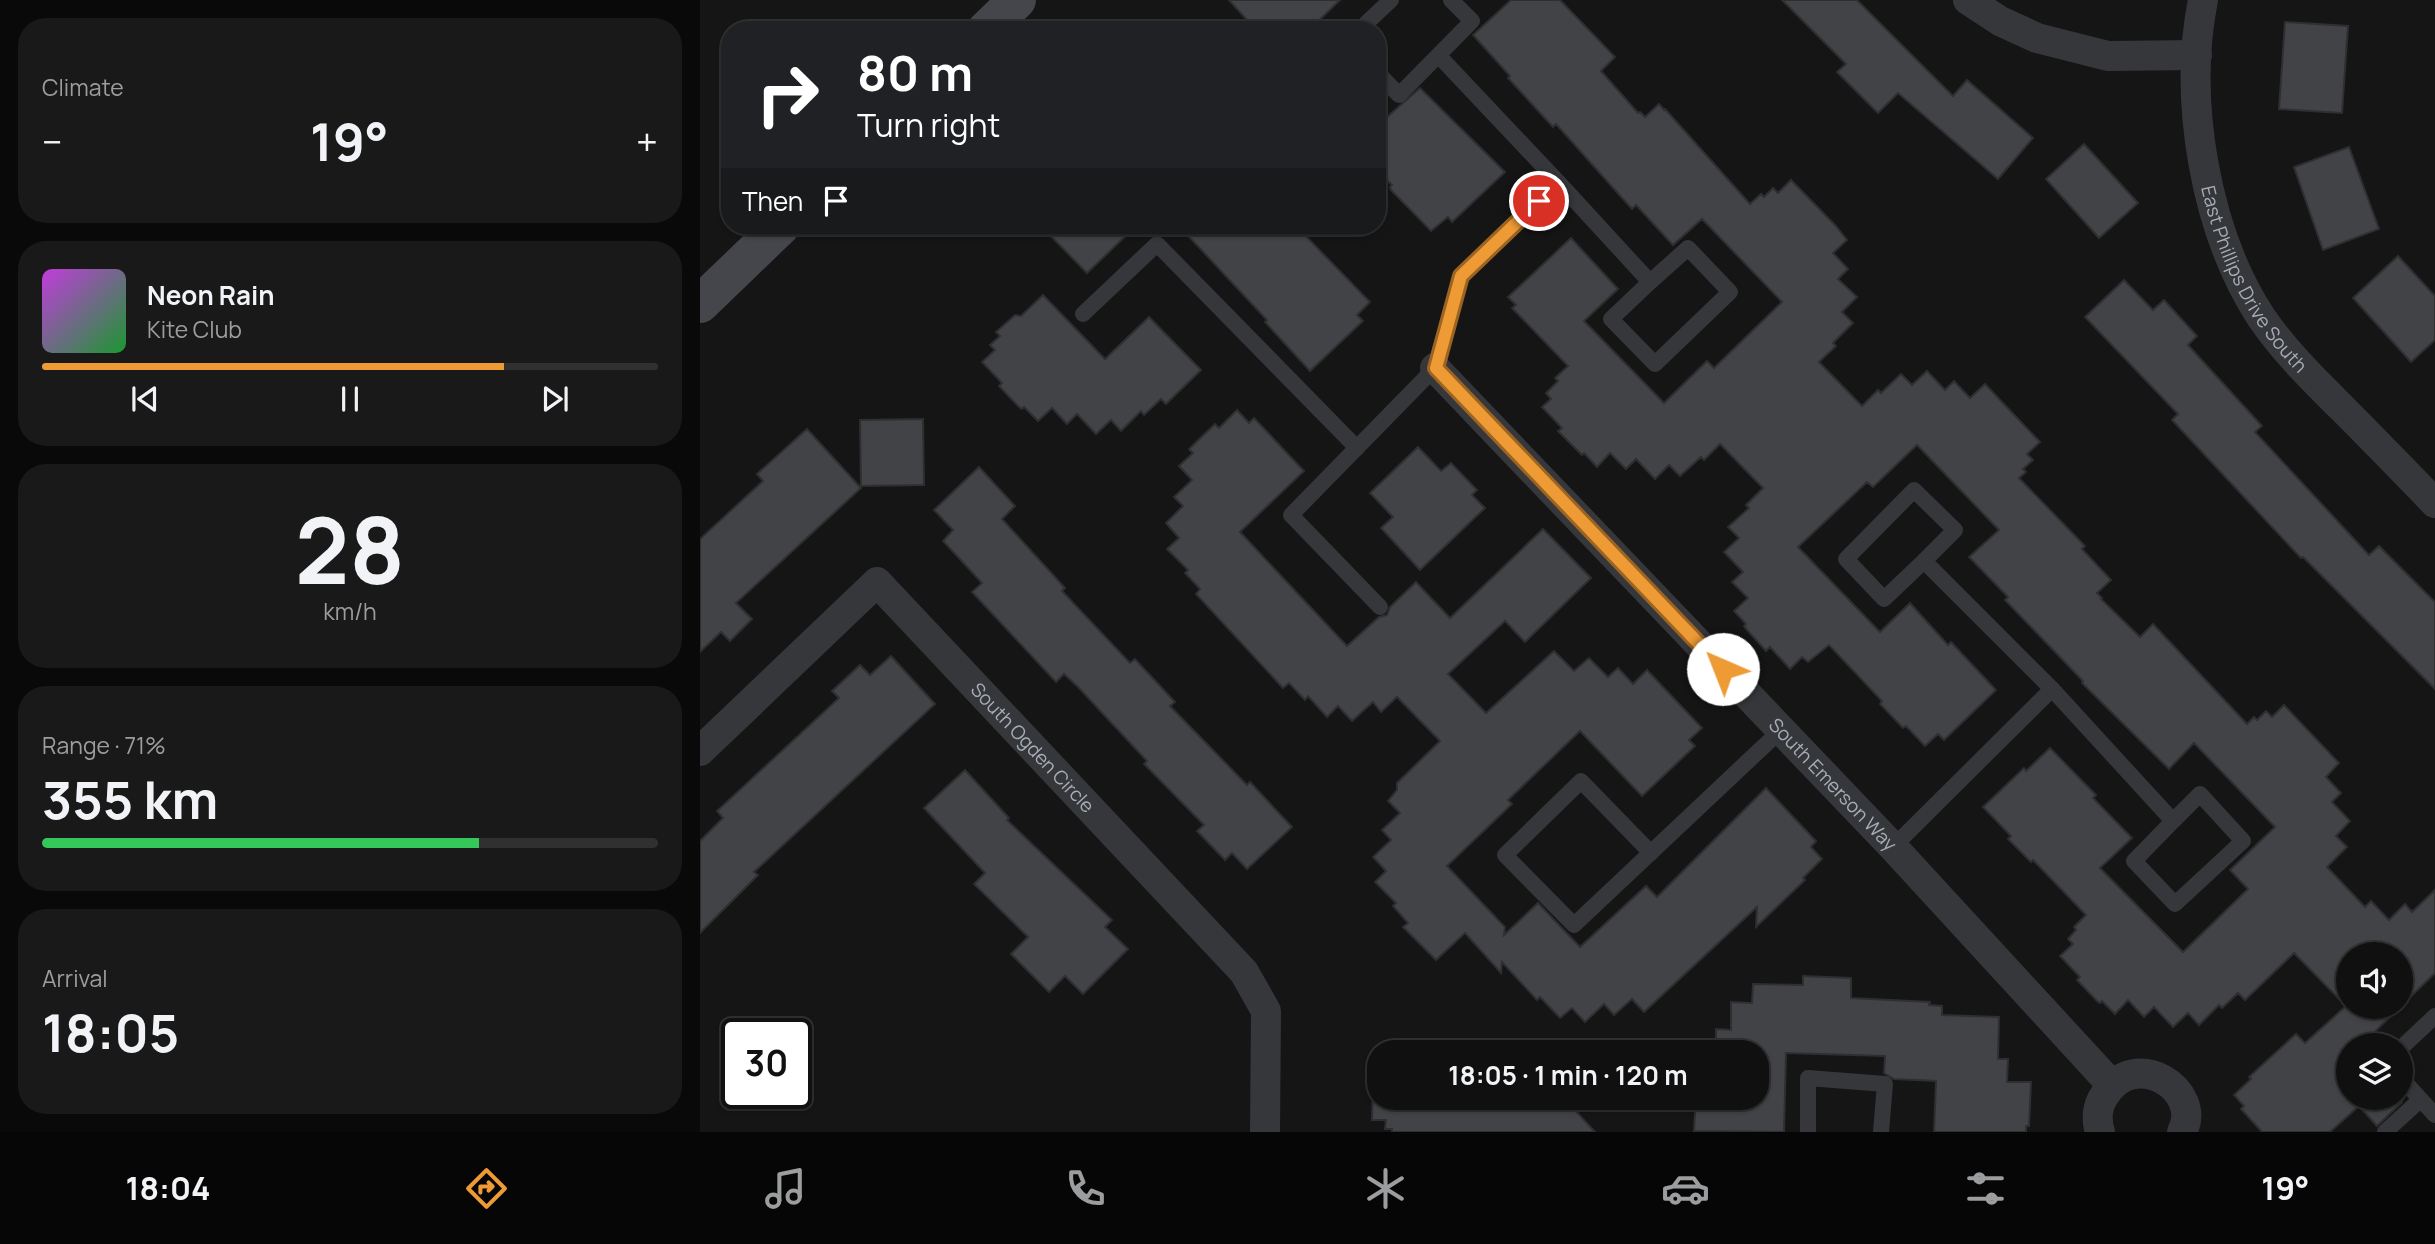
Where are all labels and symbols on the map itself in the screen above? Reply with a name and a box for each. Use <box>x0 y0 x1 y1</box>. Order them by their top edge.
pin <box>1509 171 1569 231</box>
street label: East Phillips Drive South <box>2195 183 2313 378</box>
position arrow <box>1686 632 1760 706</box>
street label: South Ogden Circle <box>965 677 1100 818</box>
street label: South Emerson Way <box>1763 712 1903 856</box>
speed limit sign: 30 <box>721 1018 812 1109</box>

